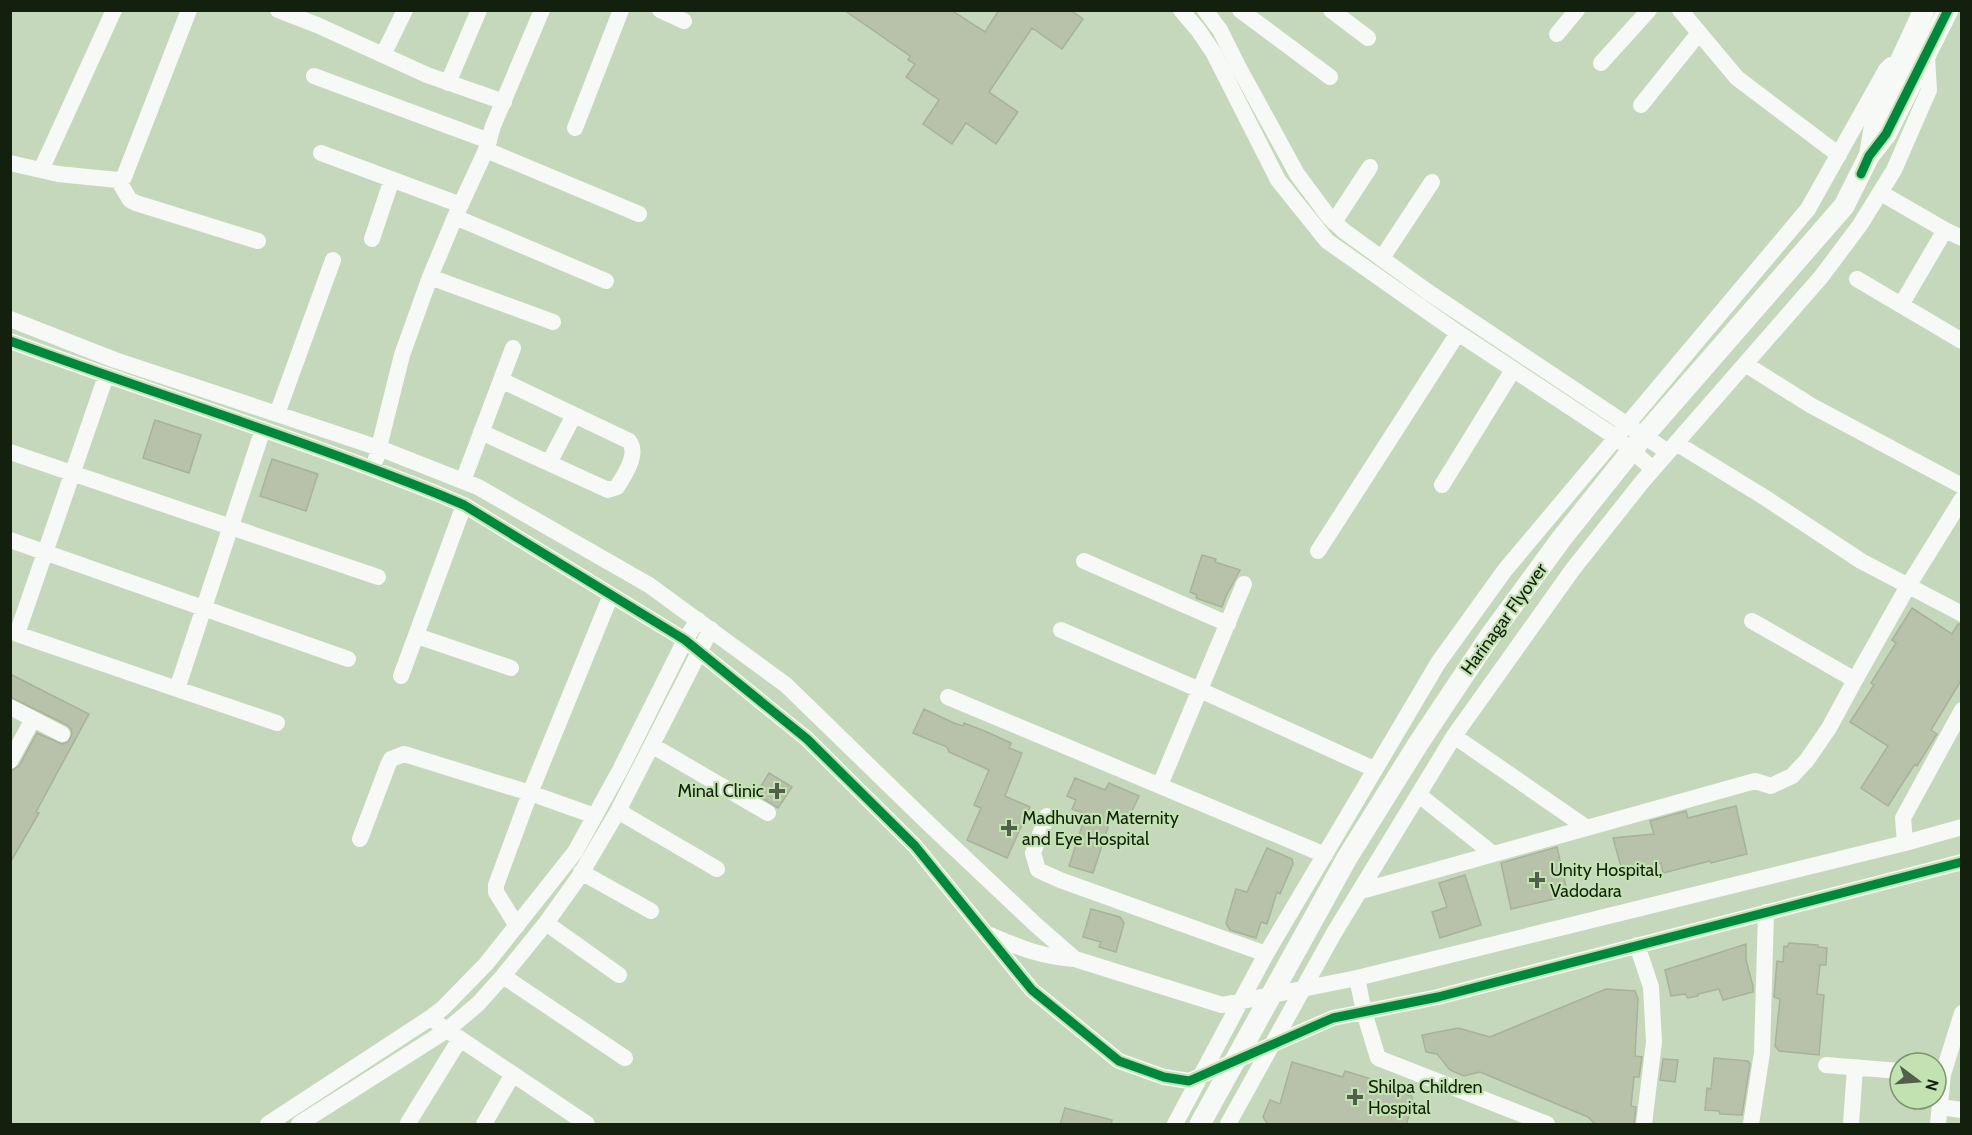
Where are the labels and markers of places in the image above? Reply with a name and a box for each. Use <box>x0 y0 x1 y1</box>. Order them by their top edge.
place label: Minal Clinic <box>678 780 764 802</box>
marker: Minal Clinic <box>768 782 786 800</box>
place label: Madhuvan Maternity and Eye Hospital <box>1022 807 1179 850</box>
marker: Madhuvan Maternity and Eye Hospital <box>1000 819 1018 837</box>
place label: Unity Hospital, Vadodara <box>1550 859 1662 902</box>
marker: Unity Hospital, Vadodara <box>1528 871 1546 889</box>
place label: Shilpa Children Hospital <box>1368 1076 1482 1119</box>
marker: Shilpa Children Hospital <box>1346 1088 1364 1106</box>

